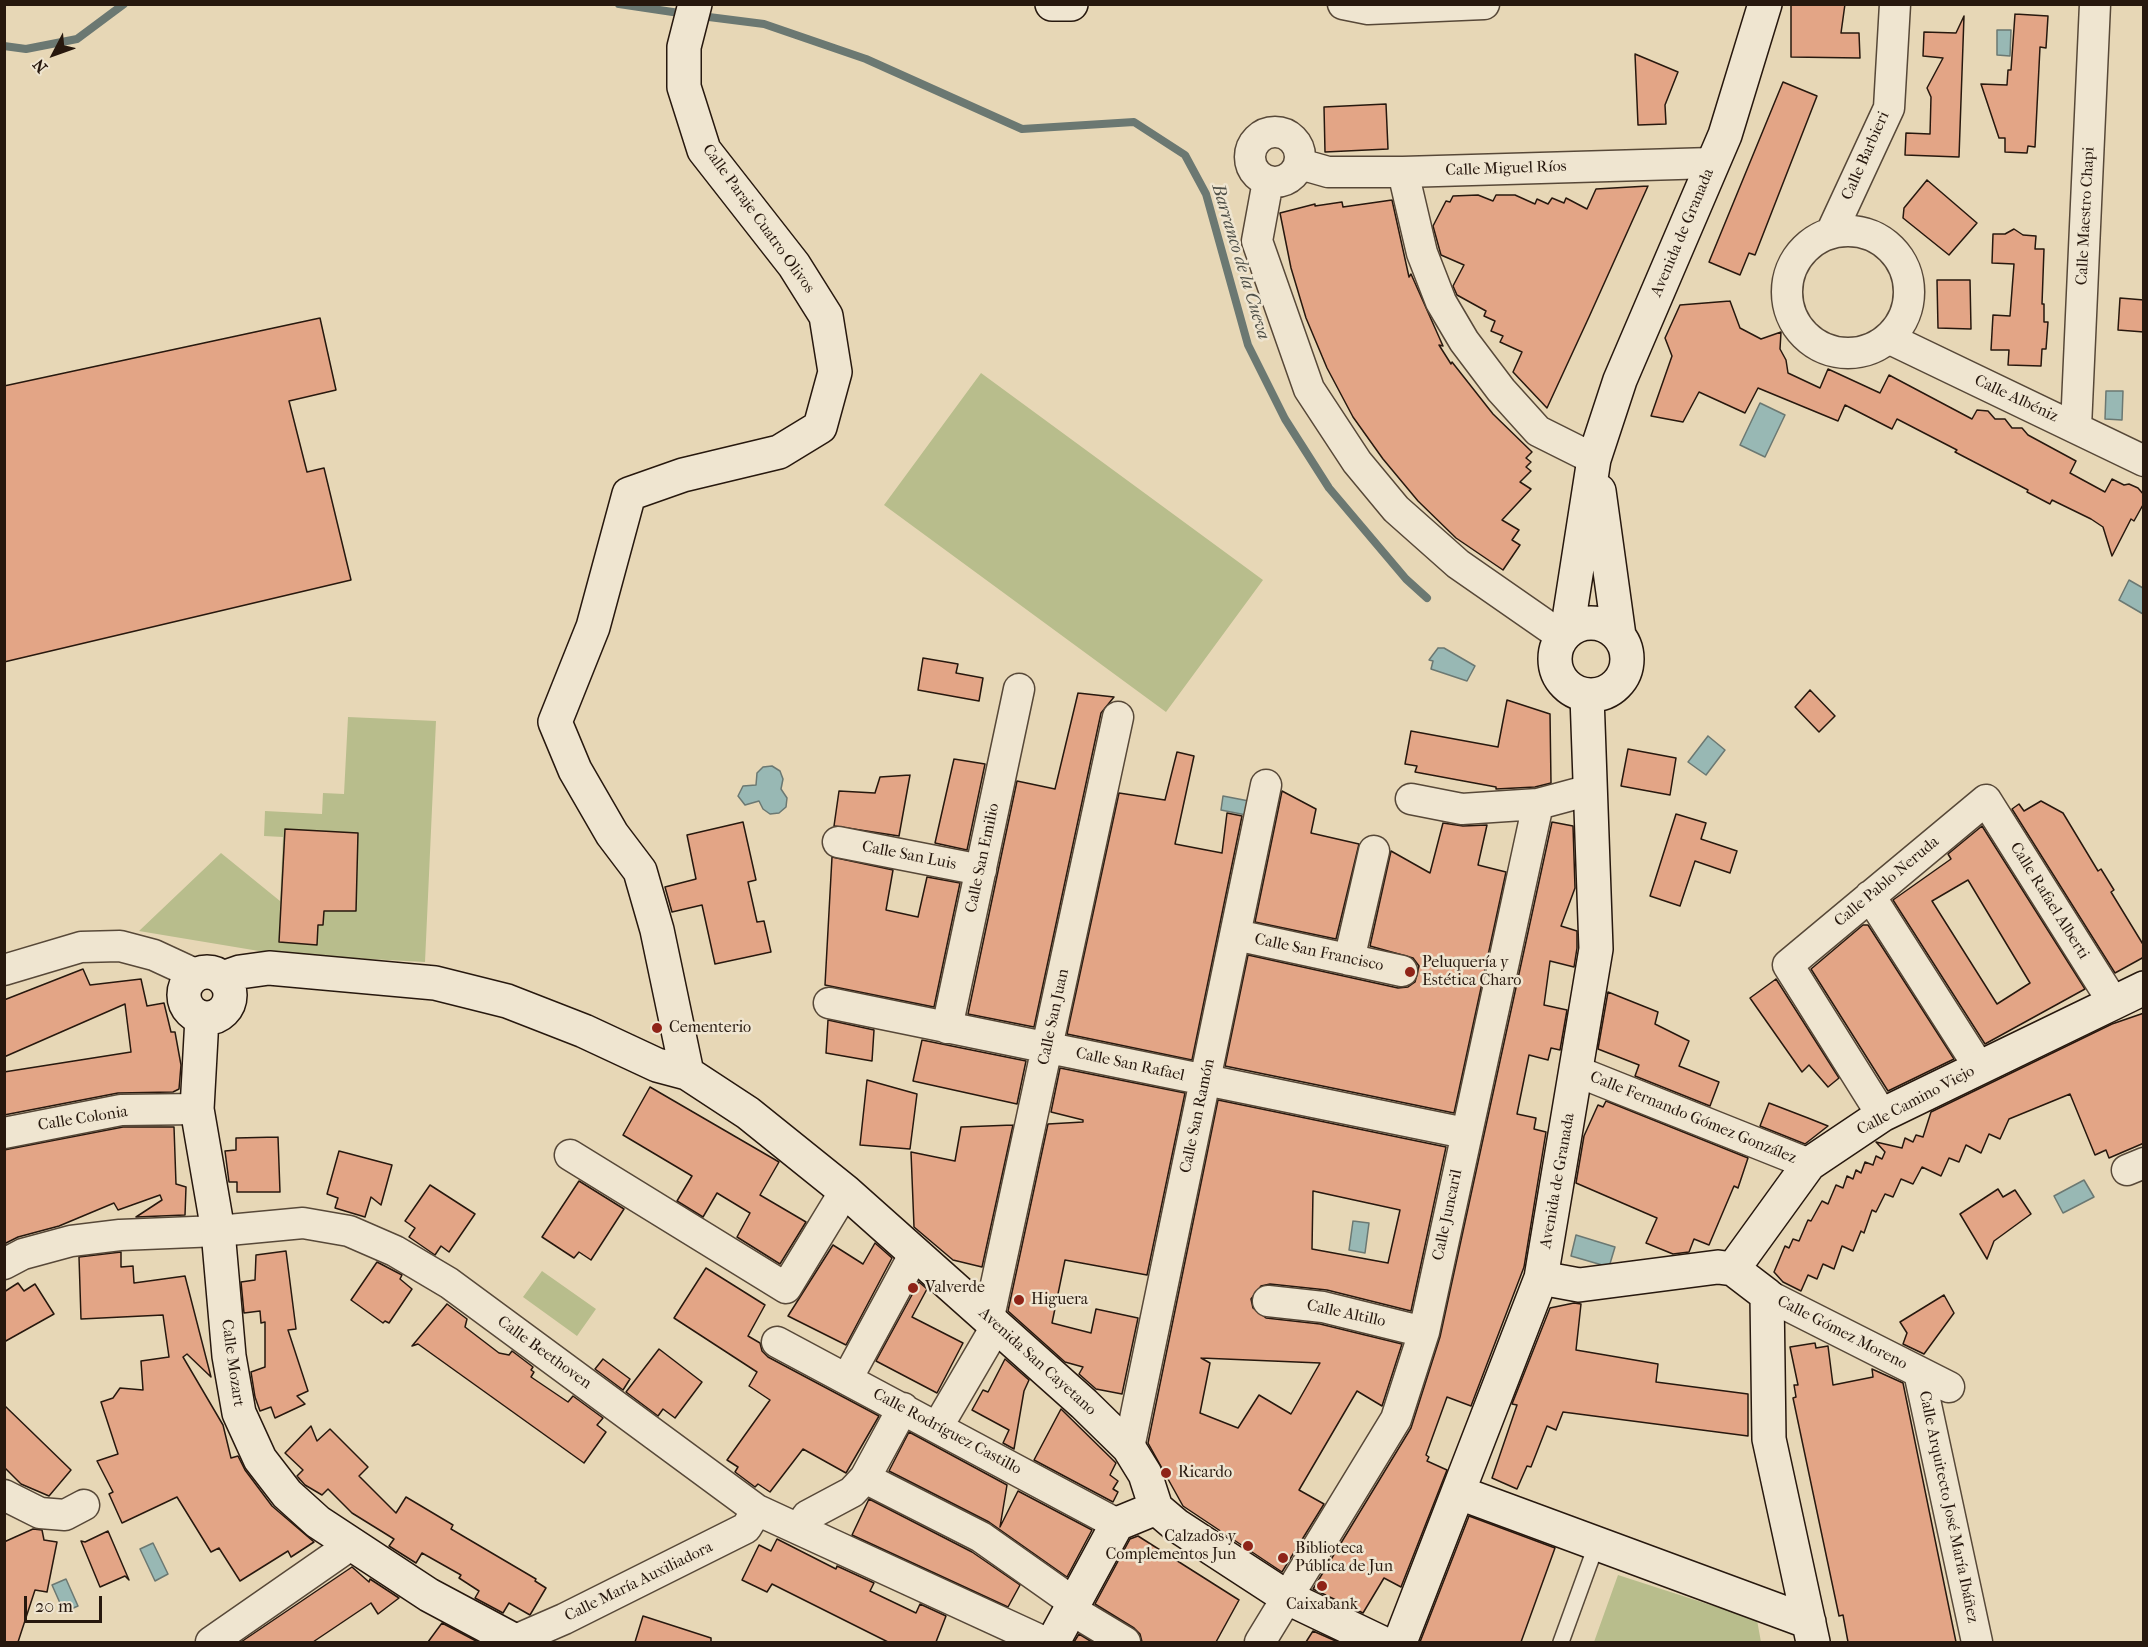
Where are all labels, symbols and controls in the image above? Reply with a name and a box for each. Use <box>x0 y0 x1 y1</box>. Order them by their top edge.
north arrow <box>24 24 84 84</box>
text: N <box>29 55 51 77</box>
street label: Calle Barbieri <box>1838 109 1894 203</box>
street label: Calle Paraje Cuatro Olivos <box>698 141 818 297</box>
street label: Calle Maestro Chapi <box>2073 146 2099 286</box>
street label: Calle Miguel Ríos <box>1445 157 1567 181</box>
street label: Avenida de Granada <box>1647 166 1719 300</box>
water label: Barranco de la Cueva <box>1206 182 1274 342</box>
street label: Calle Albéniz <box>1971 371 2061 427</box>
street label: Calle San Emilio <box>962 801 1004 915</box>
street label: Calle Pablo Neruda <box>1831 833 1943 931</box>
street label: Calle San Luis <box>860 837 958 875</box>
street label: Calle Rafael Alberti <box>2005 839 2093 963</box>
street label: Calle San Francisco <box>1253 930 1385 976</box>
place label: Peluquería y Estética Charo <box>1422 953 1521 991</box>
marker: Peluquería y Estética Charo <box>1403 965 1417 979</box>
street label: Calle San Juan <box>1034 967 1074 1067</box>
place label: Cementerio <box>669 1018 751 1038</box>
marker: Cementerio <box>650 1021 664 1035</box>
street label: Calle San Rafael <box>1074 1044 1186 1086</box>
street label: Calle San Ramón <box>1177 1057 1219 1175</box>
street label: Calle Camino Viejo <box>1854 1062 1978 1140</box>
street label: Calle Fernando Gómez González <box>1587 1068 1799 1168</box>
street label: Calle Colonia <box>37 1102 129 1136</box>
street label: Avenida de Granada <box>1537 1112 1579 1250</box>
street label: Calle Juncaril <box>1429 1168 1467 1262</box>
place label: Valverde <box>925 1278 985 1298</box>
marker: Valverde <box>906 1281 920 1295</box>
place label: Higuera <box>1031 1290 1088 1310</box>
street label: Calle Gómez Moreno <box>1774 1292 1910 1374</box>
marker: Higuera <box>1012 1293 1026 1307</box>
street label: Calle Altillo <box>1305 1296 1387 1332</box>
street label: Avenida San Cayetano <box>974 1304 1100 1420</box>
street label: Calle Beethoven <box>493 1312 595 1394</box>
street label: Calle Mozart <box>216 1318 248 1408</box>
street label: Calle Rodríguez Castillo <box>869 1385 1025 1479</box>
street label: Calle Arquitecto José María Ibáñez <box>1914 1389 1982 1625</box>
place label: Ricardo <box>1178 1463 1232 1483</box>
marker: Ricardo <box>1159 1466 1173 1480</box>
place label: Calzados y Complementos Jun <box>1106 1527 1236 1565</box>
street label: Calle María Auxiliadora <box>562 1538 716 1626</box>
marker: Calzados y Complementos Jun <box>1241 1539 1255 1553</box>
place label: Biblioteca Pública de Jun <box>1295 1539 1393 1577</box>
marker: Biblioteca Pública de Jun <box>1276 1551 1290 1565</box>
marker: Caixabank <box>1315 1579 1329 1593</box>
scale bar <box>27 1584 105 1622</box>
place label: Caixabank <box>1286 1595 1358 1615</box>
text: 20 m <box>35 1596 73 1617</box>

